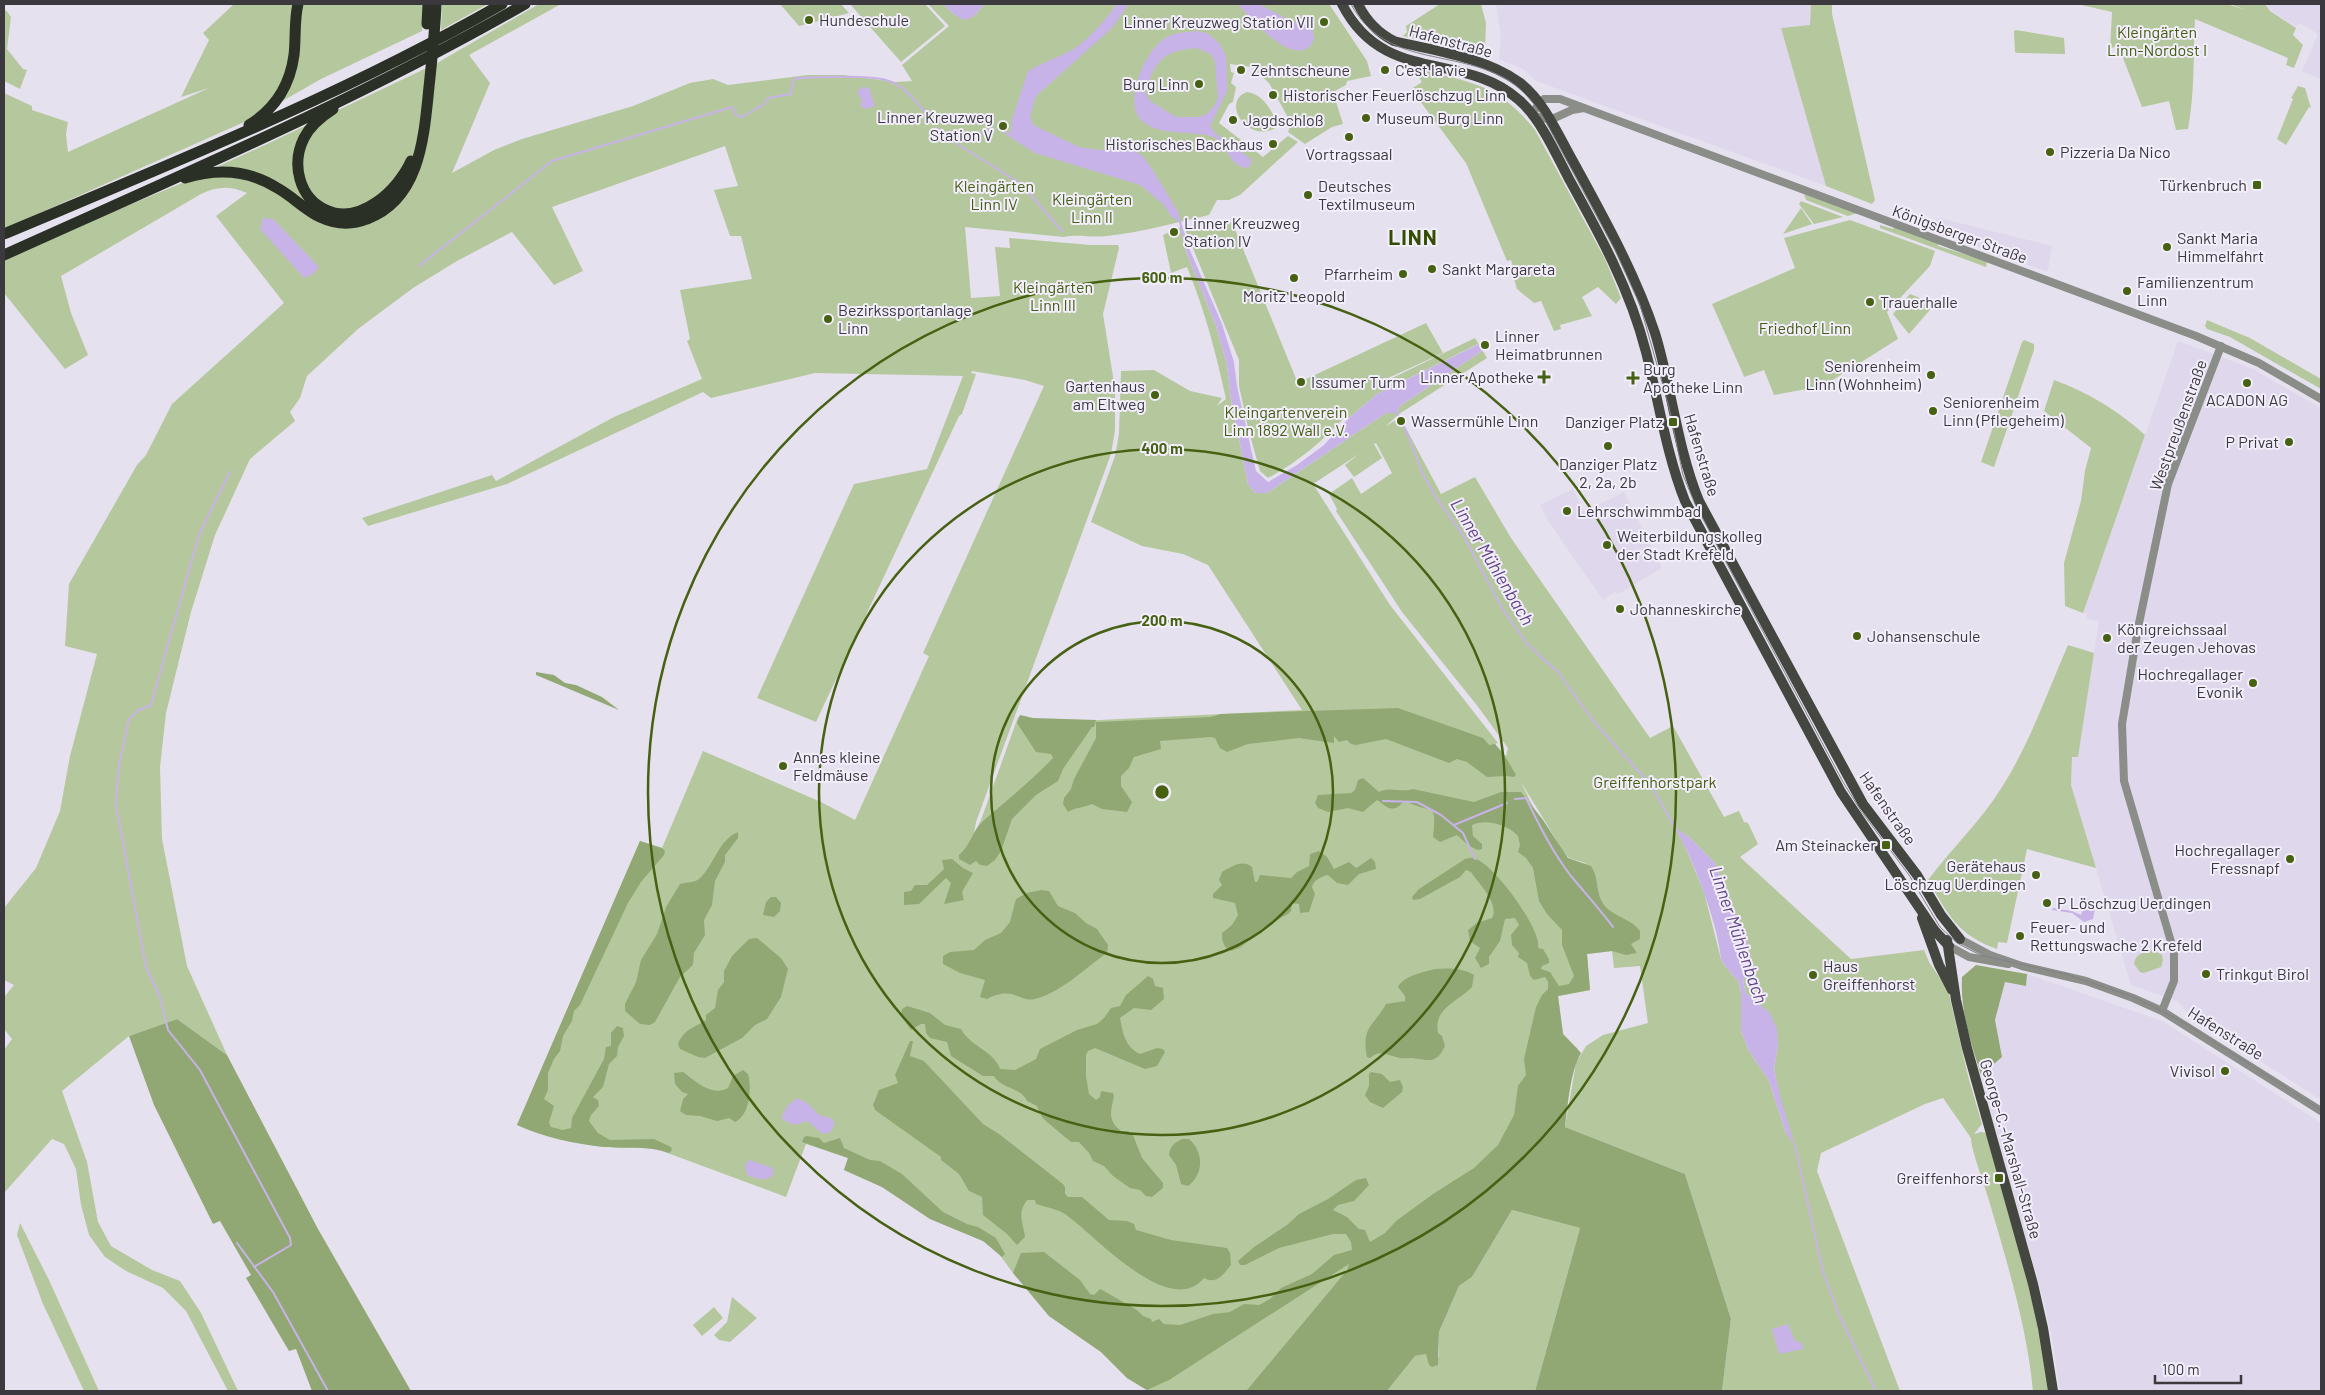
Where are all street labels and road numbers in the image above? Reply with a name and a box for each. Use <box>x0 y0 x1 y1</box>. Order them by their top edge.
street label: Hafenstraße <box>1407 20 1495 61</box>
street label: Königsberger Straße <box>1890 200 2030 267</box>
street label: Westpreußenstraße <box>2145 357 2210 493</box>
street label: Hafenstraße <box>1681 411 1724 499</box>
street label: Hafenstraße <box>1856 767 1921 848</box>
street label: Hafenstraße <box>2185 1002 2268 1063</box>
street label: George-C.-Marshall-Straße <box>1977 1057 2046 1241</box>

